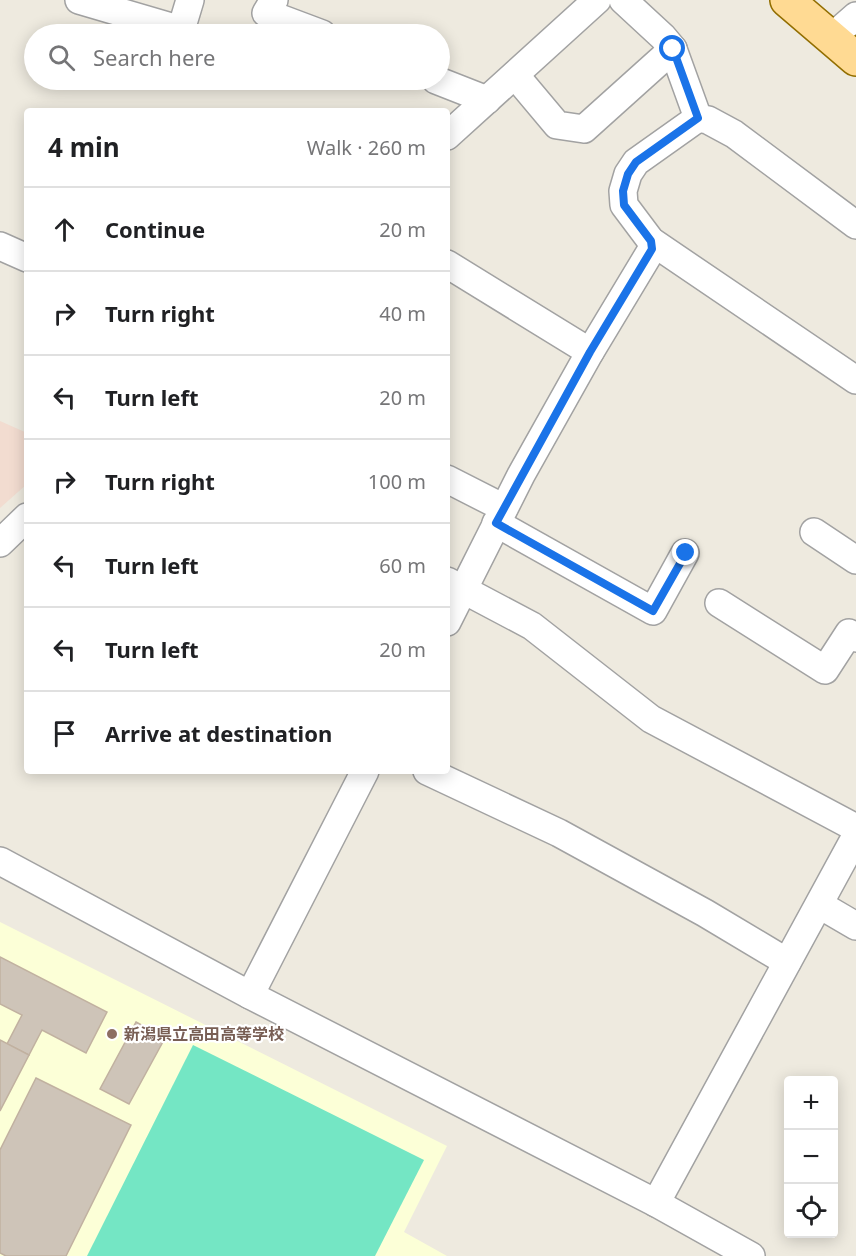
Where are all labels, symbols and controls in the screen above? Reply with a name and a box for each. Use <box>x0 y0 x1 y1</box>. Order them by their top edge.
search box <box>24 24 450 90</box>
route start <box>659 35 685 61</box>
icon: search <box>45 41 78 74</box>
text: Search here <box>93 42 215 72</box>
text: 4 min <box>48 129 120 165</box>
text: Walk · 260 m <box>307 134 426 161</box>
icon: ahead <box>48 213 81 246</box>
text: Continue <box>105 214 205 244</box>
text: 20 m <box>379 216 426 243</box>
icon: right <box>48 297 81 330</box>
text: Turn right <box>105 298 215 328</box>
text: 40 m <box>379 300 426 327</box>
icon: left <box>48 381 81 414</box>
text: Turn left <box>105 382 199 412</box>
text: 20 m <box>379 384 426 411</box>
icon: right <box>48 465 81 498</box>
text: Turn right <box>105 466 215 496</box>
text: 100 m <box>368 468 426 495</box>
route end <box>672 539 698 565</box>
icon: left <box>48 549 81 582</box>
text: Turn left <box>105 550 199 580</box>
text: 60 m <box>379 552 426 579</box>
icon: left <box>48 633 81 666</box>
text: Turn left <box>105 634 199 664</box>
text: 20 m <box>379 636 426 663</box>
icon: arrive <box>48 717 81 750</box>
text: Arrive at destination <box>105 718 332 748</box>
place label: 新潟県立高田高等学校 <box>124 1023 284 1045</box>
marker: 新潟県立高田高等学校 <box>105 1027 119 1041</box>
map controls <box>784 1076 838 1238</box>
button: + <box>784 1076 838 1130</box>
button: − <box>784 1130 838 1184</box>
button: locate <box>784 1184 838 1238</box>

